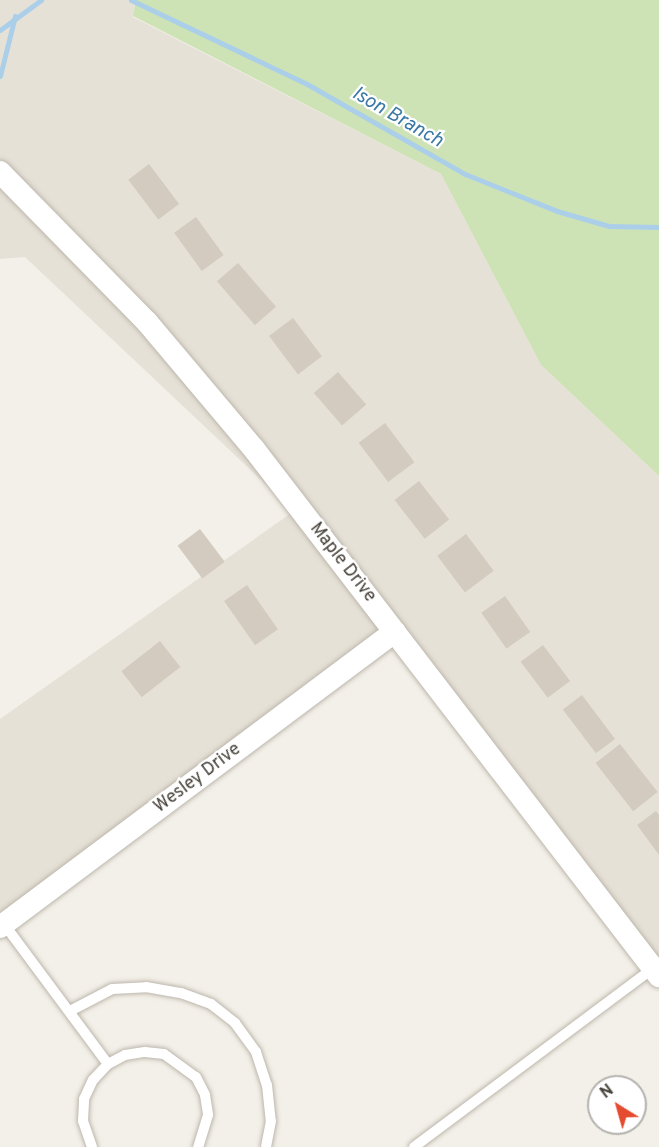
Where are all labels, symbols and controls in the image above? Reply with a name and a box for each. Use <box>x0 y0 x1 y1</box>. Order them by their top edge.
water label: Ison Branch <box>347 82 447 154</box>
street label: Maple Drive <box>304 519 380 607</box>
street label: Wesley Drive <box>150 739 246 819</box>
north arrow <box>587 1075 647 1135</box>
text: N <box>597 1081 618 1104</box>

